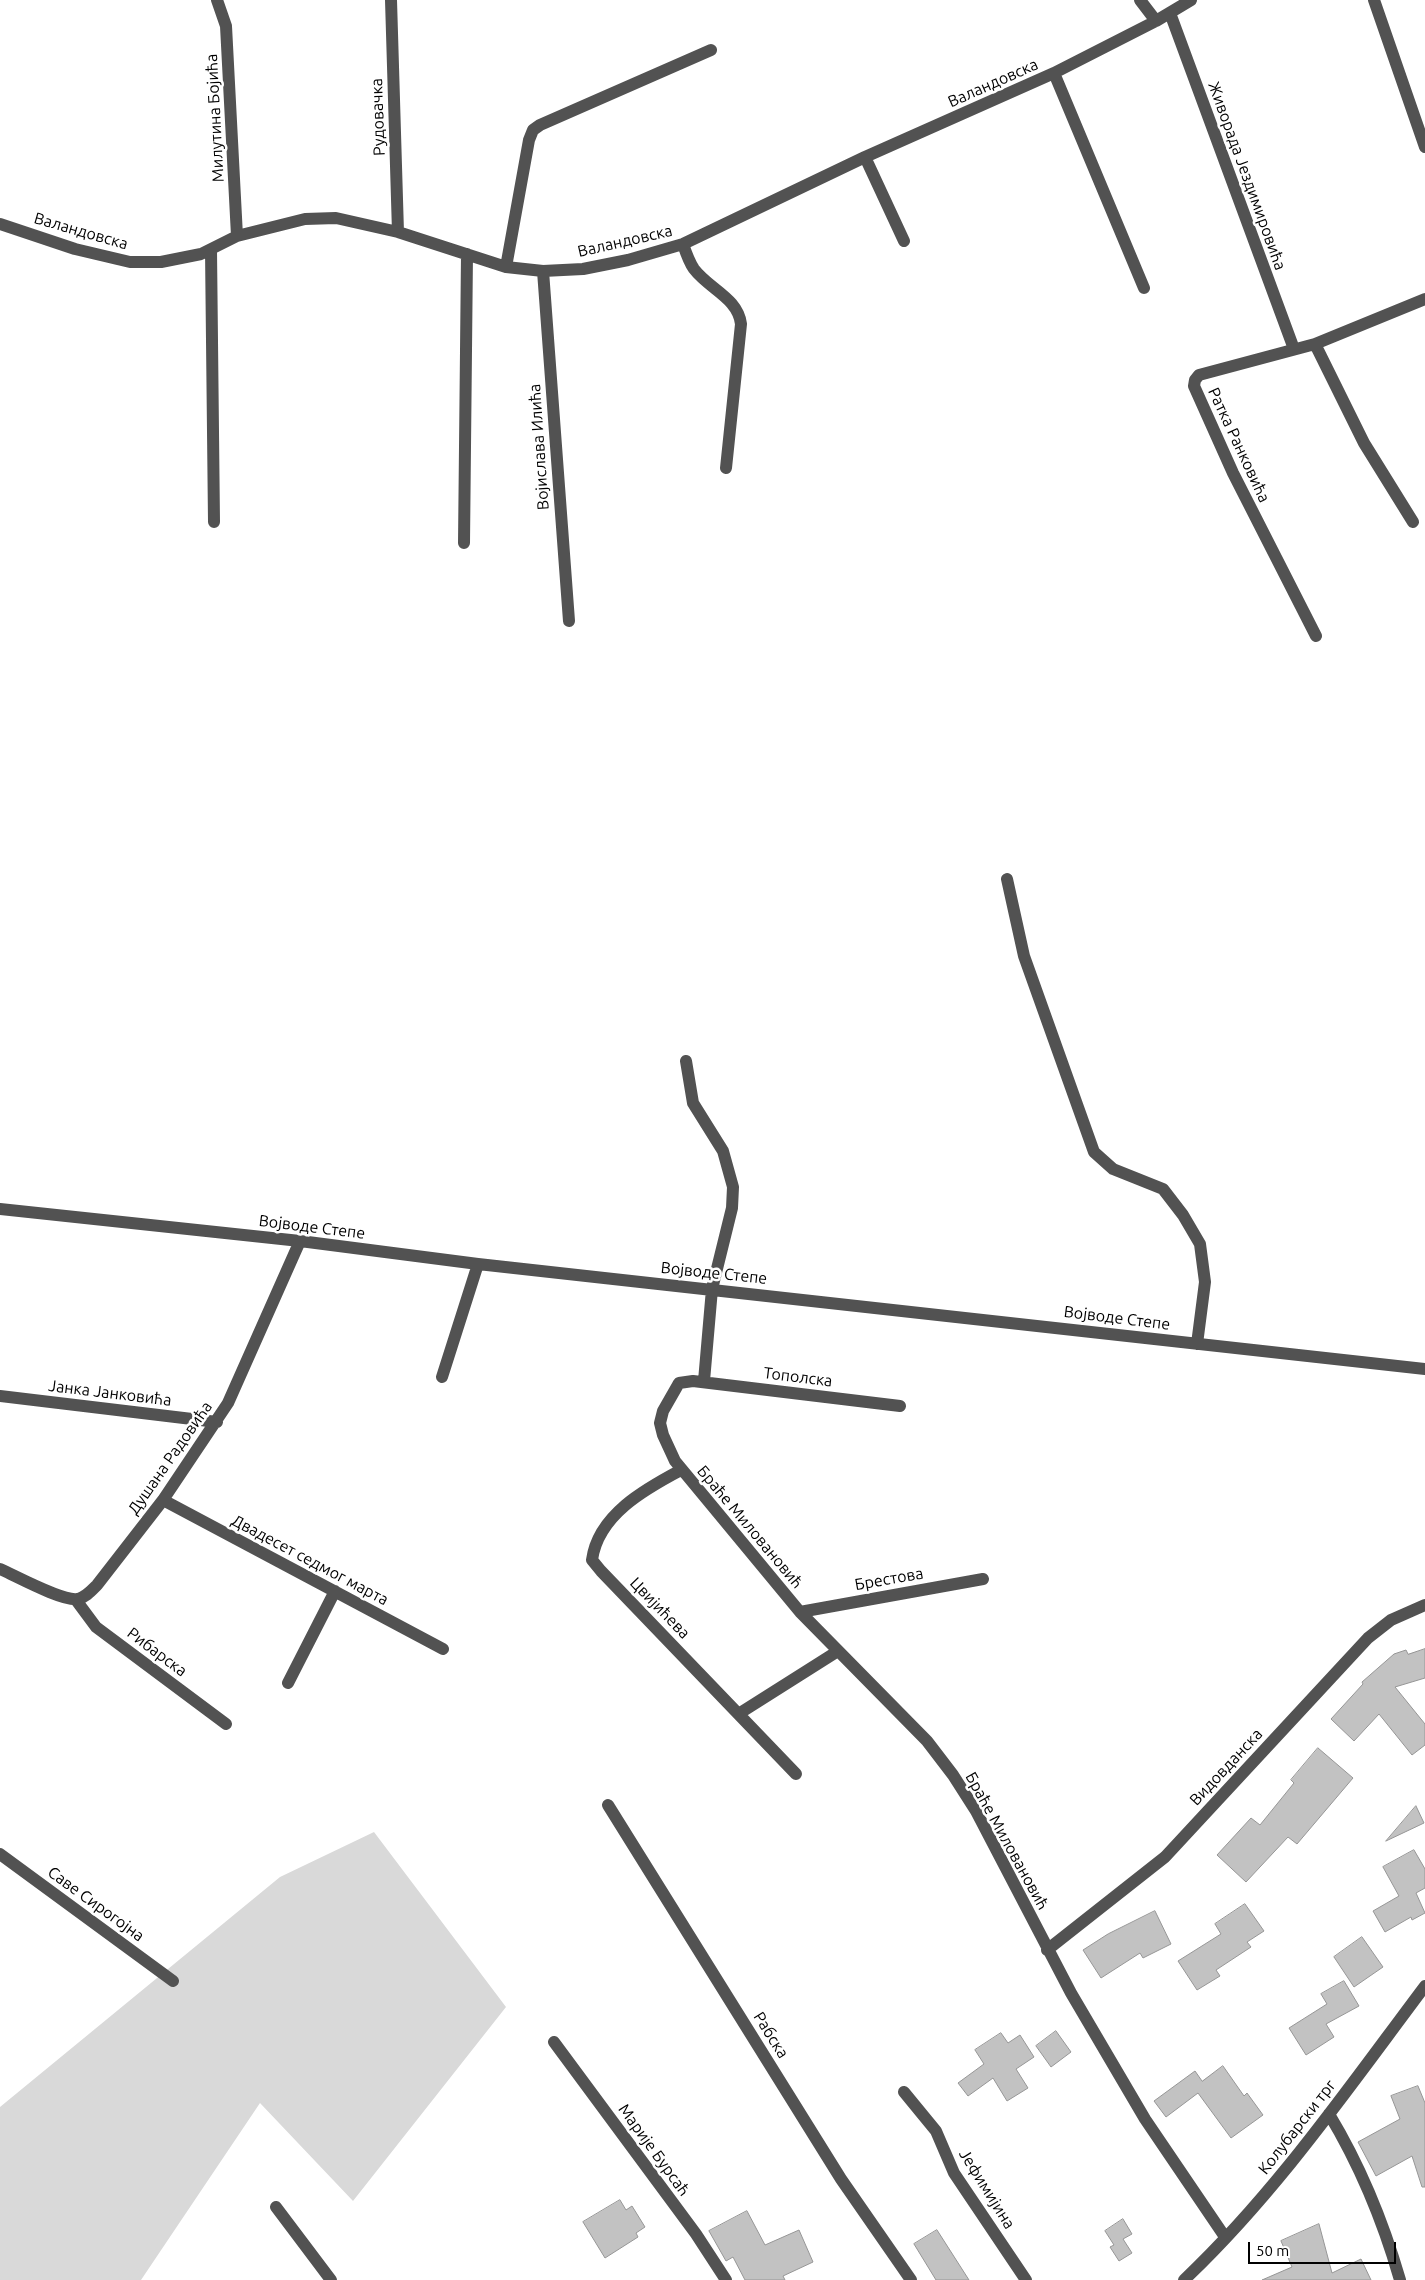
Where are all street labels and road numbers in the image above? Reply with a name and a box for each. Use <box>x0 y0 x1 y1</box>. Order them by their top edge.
street label: Милутина Бојића <box>202 53 228 183</box>
street label: Валандовска <box>945 55 1041 111</box>
street label: Рудовачка <box>367 78 389 156</box>
street label: Живорада Јездимировића <box>1204 79 1290 273</box>
street label: Валандовска <box>32 208 130 254</box>
street label: Валандовска <box>576 221 674 261</box>
street label: Војислава Илића <box>525 383 553 511</box>
street label: Ратка Ранковића <box>1204 384 1274 506</box>
street label: Војводе Степе <box>258 1211 366 1243</box>
street label: Војводе Степе <box>660 1258 768 1288</box>
street label: Војводе Степе <box>1063 1302 1171 1334</box>
street label: Тополска <box>762 1363 834 1391</box>
street label: Јанка Јанковића <box>47 1376 173 1410</box>
street label: Душана Радовића <box>124 1398 216 1518</box>
street label: Браће Миловановић <box>693 1462 807 1592</box>
street label: Двадесет седмог марта <box>228 1511 392 1609</box>
street label: Брестова <box>853 1564 925 1594</box>
street label: Цвијићева <box>626 1573 694 1643</box>
street label: Рибарска <box>123 1623 191 1681</box>
street label: Видовданска <box>1186 1725 1266 1809</box>
street label: Браће Миловановић <box>961 1769 1053 1913</box>
street label: Саве Сирогојна <box>44 1863 148 1945</box>
street label: Рабска <box>749 2008 793 2062</box>
street label: Колубарски трг <box>1254 2076 1340 2178</box>
street label: Марије Бурсаћ <box>614 2100 694 2200</box>
street label: Јефимијина <box>955 2146 1019 2232</box>

